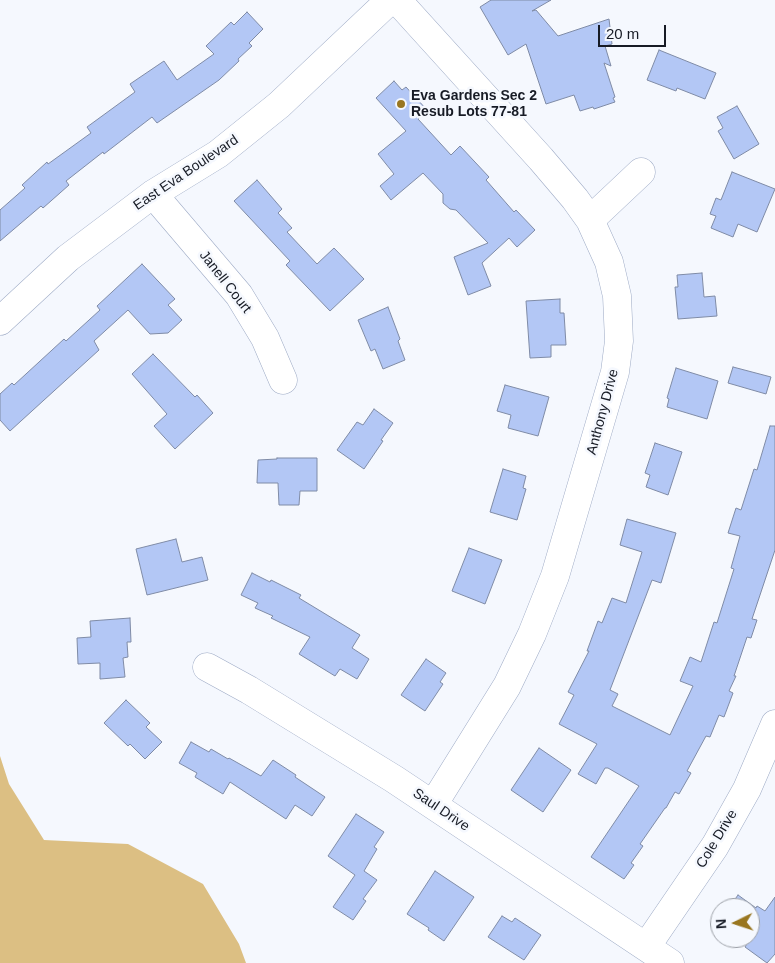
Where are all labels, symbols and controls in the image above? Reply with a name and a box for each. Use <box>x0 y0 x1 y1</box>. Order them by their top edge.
scale bar <box>600 15 668 47</box>
text: 20 m <box>606 25 639 42</box>
place label: Eva Gardens Sec 2 Resub Lots 77-81 <box>411 88 537 120</box>
marker: Eva Gardens Sec 2 Resub Lots 77-81 <box>395 98 407 110</box>
street label: East Eva Boulevard <box>130 132 242 214</box>
street label: Janell Court <box>195 247 255 317</box>
street label: Anthony Drive <box>584 367 622 457</box>
street label: Saul Drive <box>410 785 472 835</box>
street label: Cole Drive <box>693 807 741 871</box>
north arrow <box>710 898 760 948</box>
text: N <box>713 918 729 930</box>

